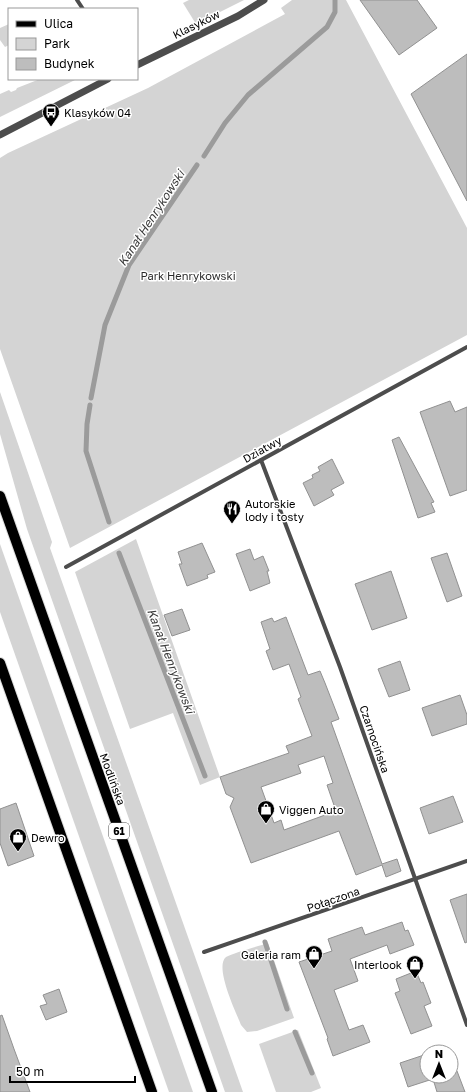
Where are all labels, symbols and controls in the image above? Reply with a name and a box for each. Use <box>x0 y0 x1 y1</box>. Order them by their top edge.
street label: Klasyków <box>170 7 222 41</box>
legend <box>8 8 138 80</box>
text: Ulica <box>44 16 73 31</box>
text: Park <box>44 36 70 51</box>
text: Budynek <box>44 56 95 71</box>
bus stop icon: Klasyków 04 <box>41 102 61 127</box>
place label: Klasyków 04 <box>64 106 131 119</box>
water label: Kanał Henrykowski <box>114 166 189 269</box>
park label: Park Henrykowski <box>140 269 236 282</box>
street label: Dziatwy <box>240 433 284 465</box>
place label: Autorskie lody i tosty <box>245 497 304 523</box>
restaurant icon: Autorskie lody i tosty <box>222 499 242 524</box>
water label: Kanał Henrykowski <box>144 606 199 717</box>
street label: Czarnocińska <box>357 703 393 775</box>
street label: Modlińska <box>98 751 128 807</box>
shop icon: Viggen Auto <box>256 799 276 824</box>
place label: Viggen Auto <box>279 803 344 816</box>
road number: 61 <box>109 823 129 839</box>
shop icon: Dewro <box>8 827 28 852</box>
place label: Dewro <box>31 831 65 844</box>
street label: Połączona <box>305 884 361 914</box>
shop icon: Galeria ram <box>304 944 324 969</box>
place label: Galeria ram <box>241 948 301 961</box>
shop icon: Interlook <box>405 954 425 979</box>
place label: Interlook <box>354 958 402 971</box>
north arrow <box>419 1044 459 1084</box>
text: N <box>435 1047 443 1060</box>
scale bar <box>10 1058 135 1084</box>
text: 50 m <box>16 1064 44 1079</box>

